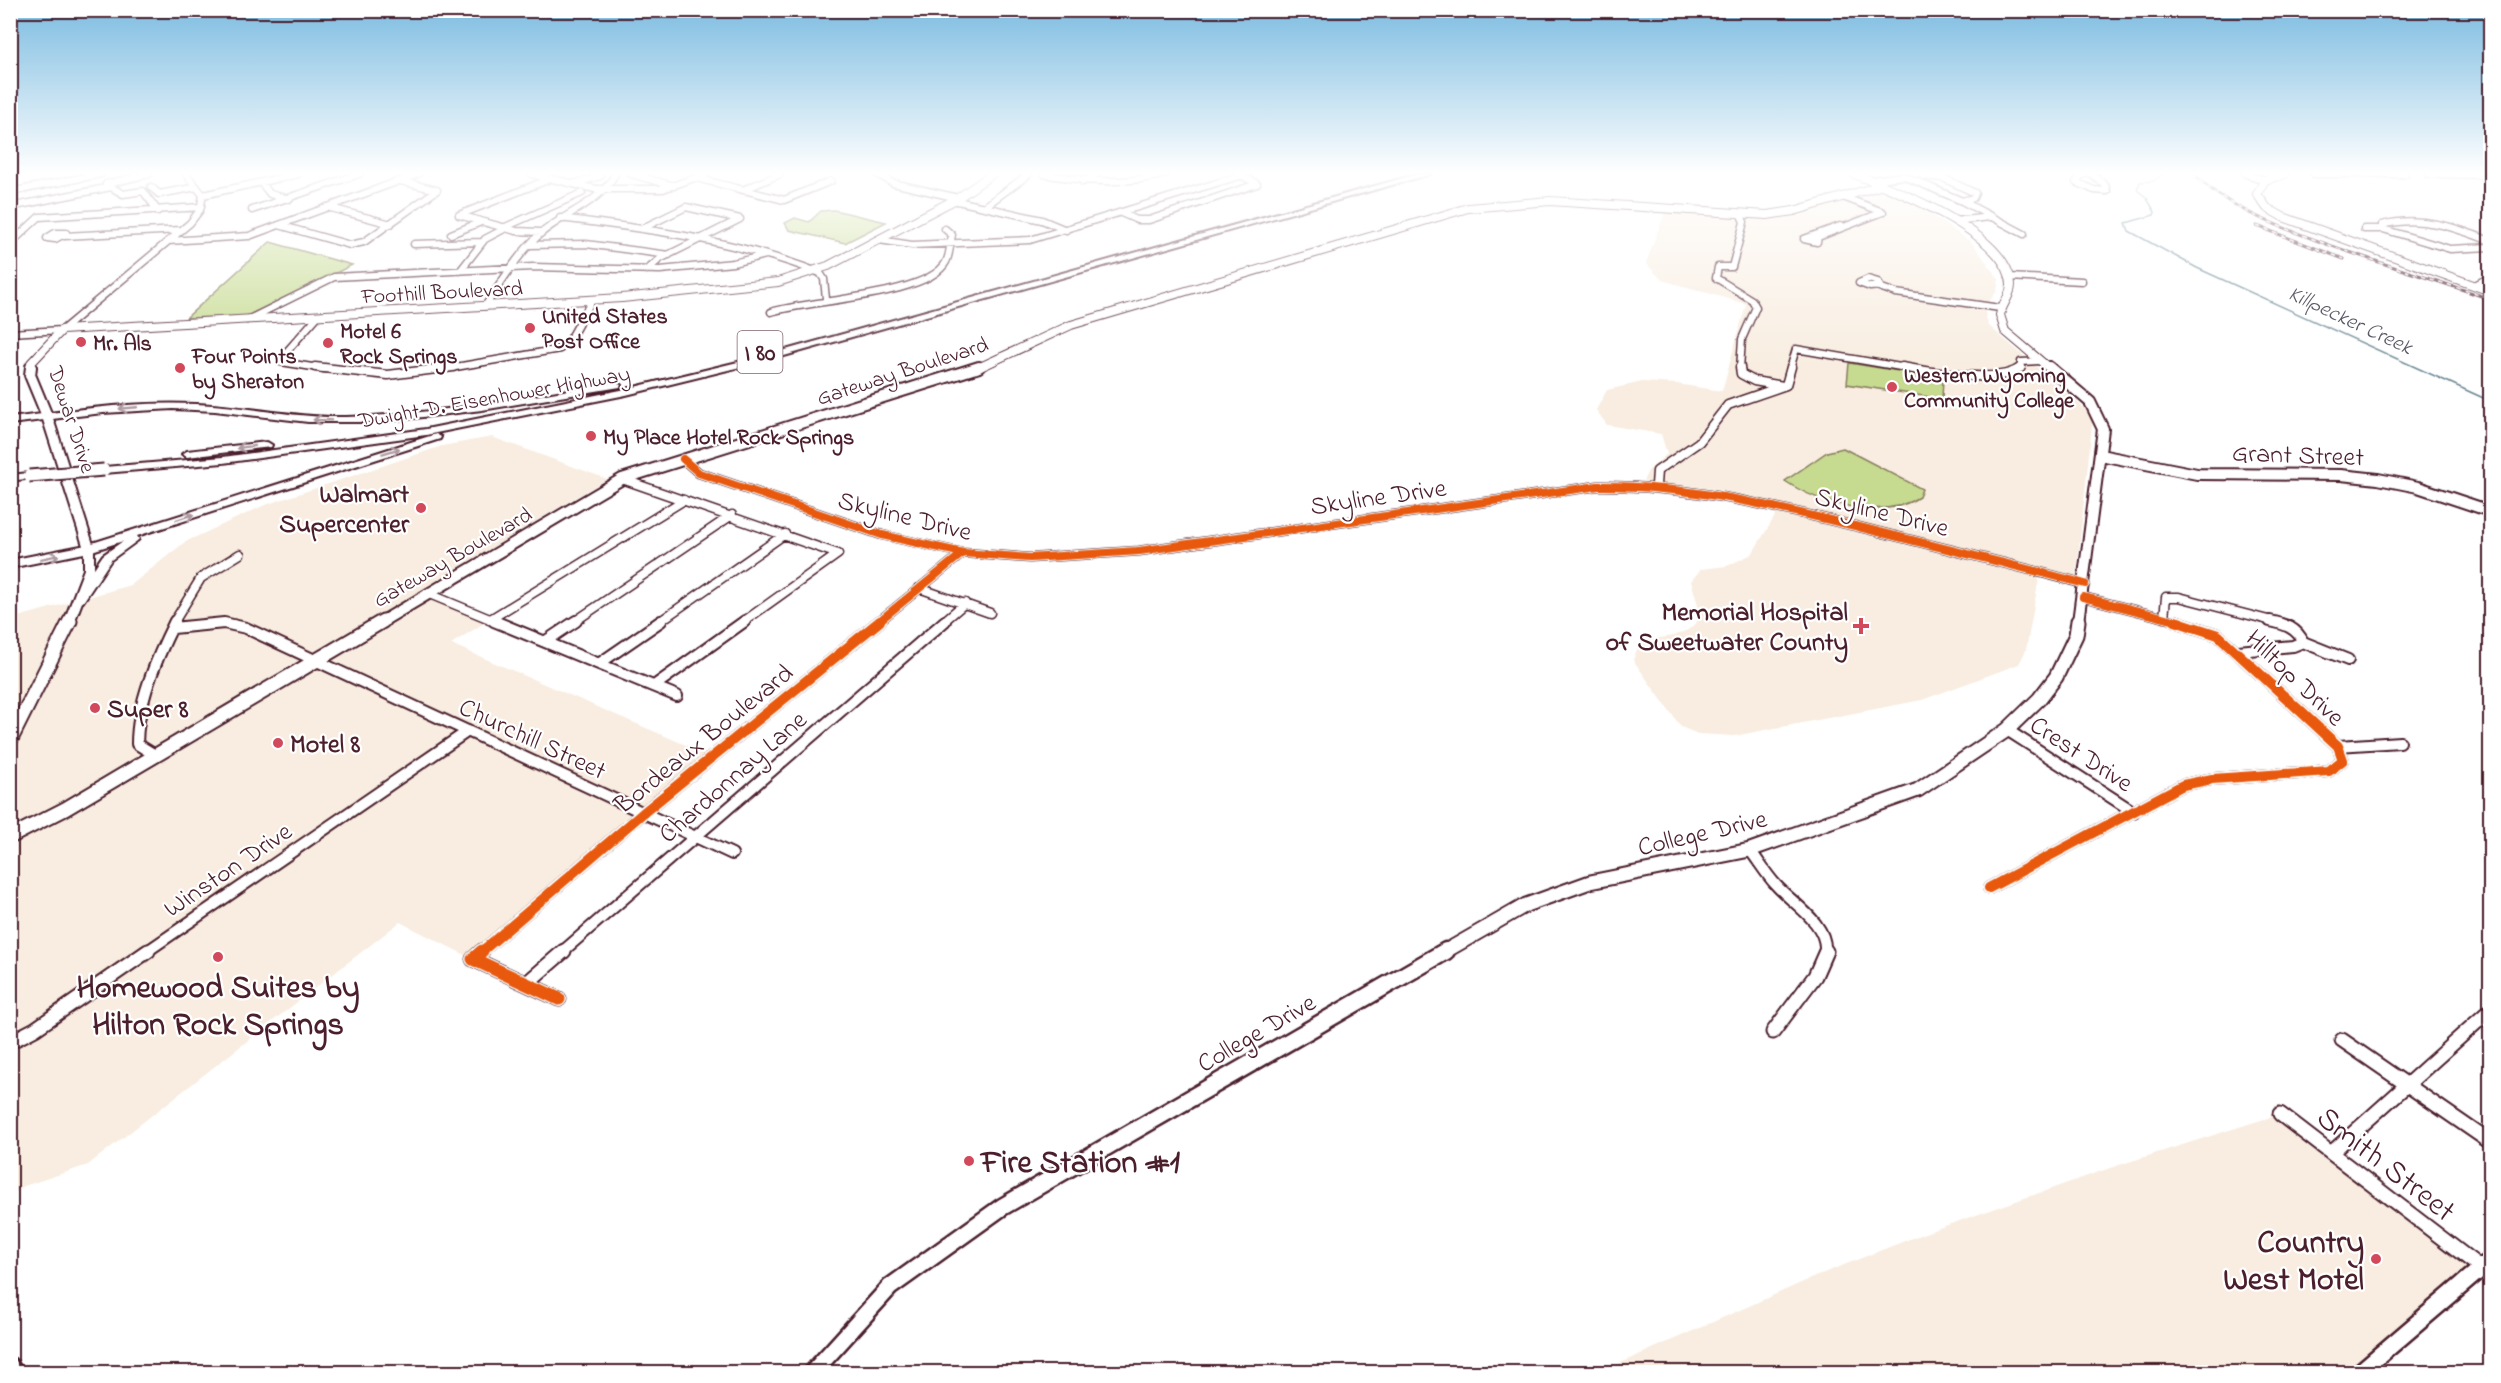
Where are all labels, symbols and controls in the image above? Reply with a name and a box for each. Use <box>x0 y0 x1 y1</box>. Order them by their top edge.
street label: Foothill Boulevard <box>360 274 524 314</box>
water label: Killpecker Creek <box>2282 279 2418 365</box>
place label: United States Post Office <box>542 302 668 359</box>
place label: Motel 6 Rock Springs <box>340 317 457 375</box>
marker: United States Post Office <box>523 321 537 335</box>
place label: Mr. Als <box>93 329 152 361</box>
street label: Gateway Boulevard <box>813 330 993 417</box>
road number: I 80 <box>738 331 783 373</box>
marker: Mr. Als <box>74 335 88 349</box>
marker: Motel 6 Rock Springs <box>321 336 335 350</box>
place label: Four Points by Sheraton <box>191 342 304 400</box>
street label: Dwight D. Eisenhower Highway <box>355 359 633 440</box>
street label: Dewar Drive <box>38 361 102 478</box>
marker: Four Points by Sheraton <box>173 361 187 375</box>
place label: Western Wyoming Community College <box>1904 361 2075 419</box>
marker: Western Wyoming Community College <box>1885 380 1899 394</box>
one-way arrow <box>118 402 138 413</box>
one-way arrow <box>312 414 332 426</box>
place label: My Place Hotel Rock Springs <box>603 423 854 456</box>
marker: My Place Hotel Rock Springs <box>584 429 598 443</box>
street label: Grant Street <box>2231 436 2365 478</box>
one-way arrow <box>237 442 257 453</box>
one-way arrow <box>381 445 400 456</box>
street label: Skyline Drive <box>1308 471 1449 527</box>
place label: Walmart Supercenter <box>279 477 410 545</box>
street label: Skyline Drive <box>1810 479 1953 549</box>
street label: Skyline Drive <box>833 483 976 553</box>
street label: Gateway Boulevard <box>368 500 539 618</box>
marker: Walmart Supercenter <box>414 501 428 515</box>
one-way arrow <box>175 511 194 522</box>
one-way arrow <box>40 551 59 562</box>
place label: Memorial Hospital of Sweetwater County <box>1605 595 1848 663</box>
marker: Memorial Hospital of Sweetwater County <box>1852 617 1870 635</box>
street label: Hilltop Drive <box>2236 622 2353 737</box>
street label: Bordeaux Boulevard <box>606 656 803 825</box>
street label: Churchill Street <box>452 690 612 792</box>
place label: Super 8 <box>107 692 189 730</box>
marker: Super 8 <box>88 701 102 715</box>
street label: Chardonnay Lane <box>651 703 817 853</box>
street label: Crest Drive <box>2021 708 2140 803</box>
place label: Motel 8 <box>290 727 361 765</box>
marker: Motel 8 <box>271 736 285 750</box>
street label: College Drive <box>1634 802 1771 868</box>
street label: Winston Drive <box>157 814 301 929</box>
marker: Homewood Suites by Hilton Rock Springs <box>211 950 225 964</box>
place label: Homewood Suites by Hilton Rock Springs <box>77 966 360 1051</box>
street label: College Drive <box>1191 985 1324 1084</box>
street label: Smith Street <box>2305 1096 2465 1235</box>
place label: Fire Station #1 <box>979 1141 1180 1188</box>
marker: Fire Station #1 <box>962 1154 976 1168</box>
place label: Country West Motel <box>2223 1221 2364 1305</box>
marker: Country West Motel <box>2369 1252 2383 1266</box>

